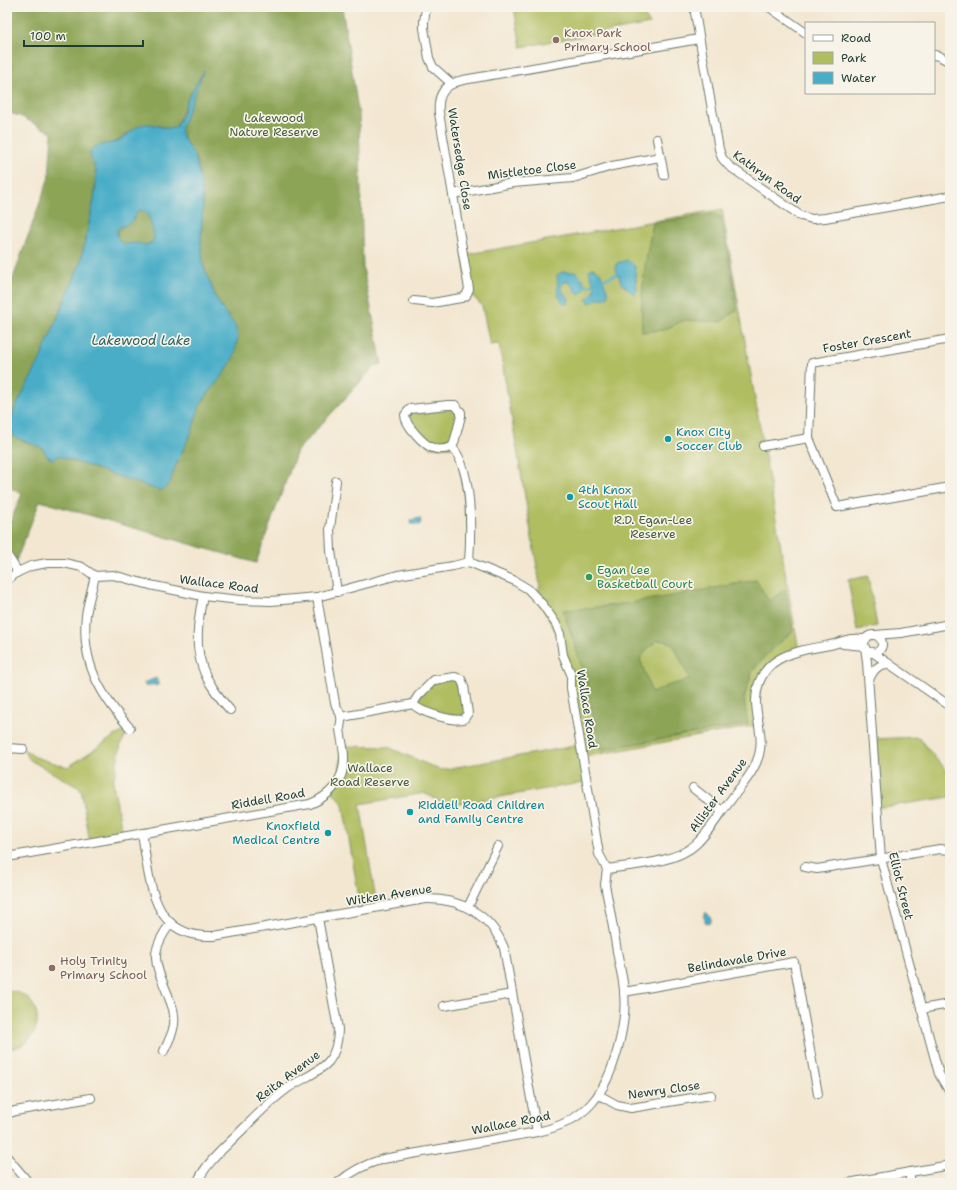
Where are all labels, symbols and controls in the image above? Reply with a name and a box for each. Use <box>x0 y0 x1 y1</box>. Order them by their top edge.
scale bar <box>24 22 143 48</box>
legend <box>805 22 935 94</box>
place label: Knox Park Primary School <box>564 25 651 55</box>
text: 100 m <box>30 28 66 44</box>
text: Road <box>841 30 872 46</box>
marker: Knox Park Primary School <box>551 35 561 45</box>
text: Park <box>841 50 867 66</box>
text: Water <box>841 70 877 86</box>
street label: Watersedge Close <box>444 107 476 212</box>
park label: Lakewood Nature Reserve <box>229 110 319 140</box>
street label: Kathryn Road <box>730 147 805 207</box>
street label: Mistletoe Close <box>487 157 577 183</box>
street label: Foster Crescent <box>822 325 912 357</box>
water label: Lakewood Lake <box>92 332 190 349</box>
place label: Knox City Soccer Club <box>676 424 742 454</box>
marker: Knox City Soccer Club <box>663 434 673 444</box>
place label: 4th Knox Scout Hall <box>578 482 637 512</box>
marker: 4th Knox Scout Hall <box>565 492 575 502</box>
park label: R.D. Egan-Lee Reserve <box>614 512 692 542</box>
place label: Egan Lee Basketball Court <box>597 562 693 592</box>
street label: Wallace Road <box>178 571 260 597</box>
marker: Egan Lee Basketball Court <box>584 572 594 582</box>
street label: Wallace Road <box>573 668 601 750</box>
street label: Allister Avenue <box>686 754 751 835</box>
park label: Wallace Road Reserve <box>330 760 410 790</box>
street label: Riddell Road <box>230 785 307 813</box>
place label: Riddell Road Children and Family Centre <box>418 797 545 827</box>
marker: Riddell Road Children and Family Centre <box>405 807 415 817</box>
place label: Knoxfield Medical Centre <box>232 818 320 848</box>
marker: Knoxfield Medical Centre <box>323 828 333 838</box>
street label: Elliot Street <box>885 850 917 922</box>
street label: Witken Avenue <box>345 880 433 910</box>
street label: Belindavale Drive <box>686 943 788 977</box>
place label: Holy Trinity Primary School <box>60 953 147 983</box>
marker: Holy Trinity Primary School <box>47 963 57 973</box>
street label: Reita Avenue <box>253 1046 324 1105</box>
street label: Newry Close <box>627 1077 701 1103</box>
street label: Wallace Road <box>470 1107 552 1138</box>

